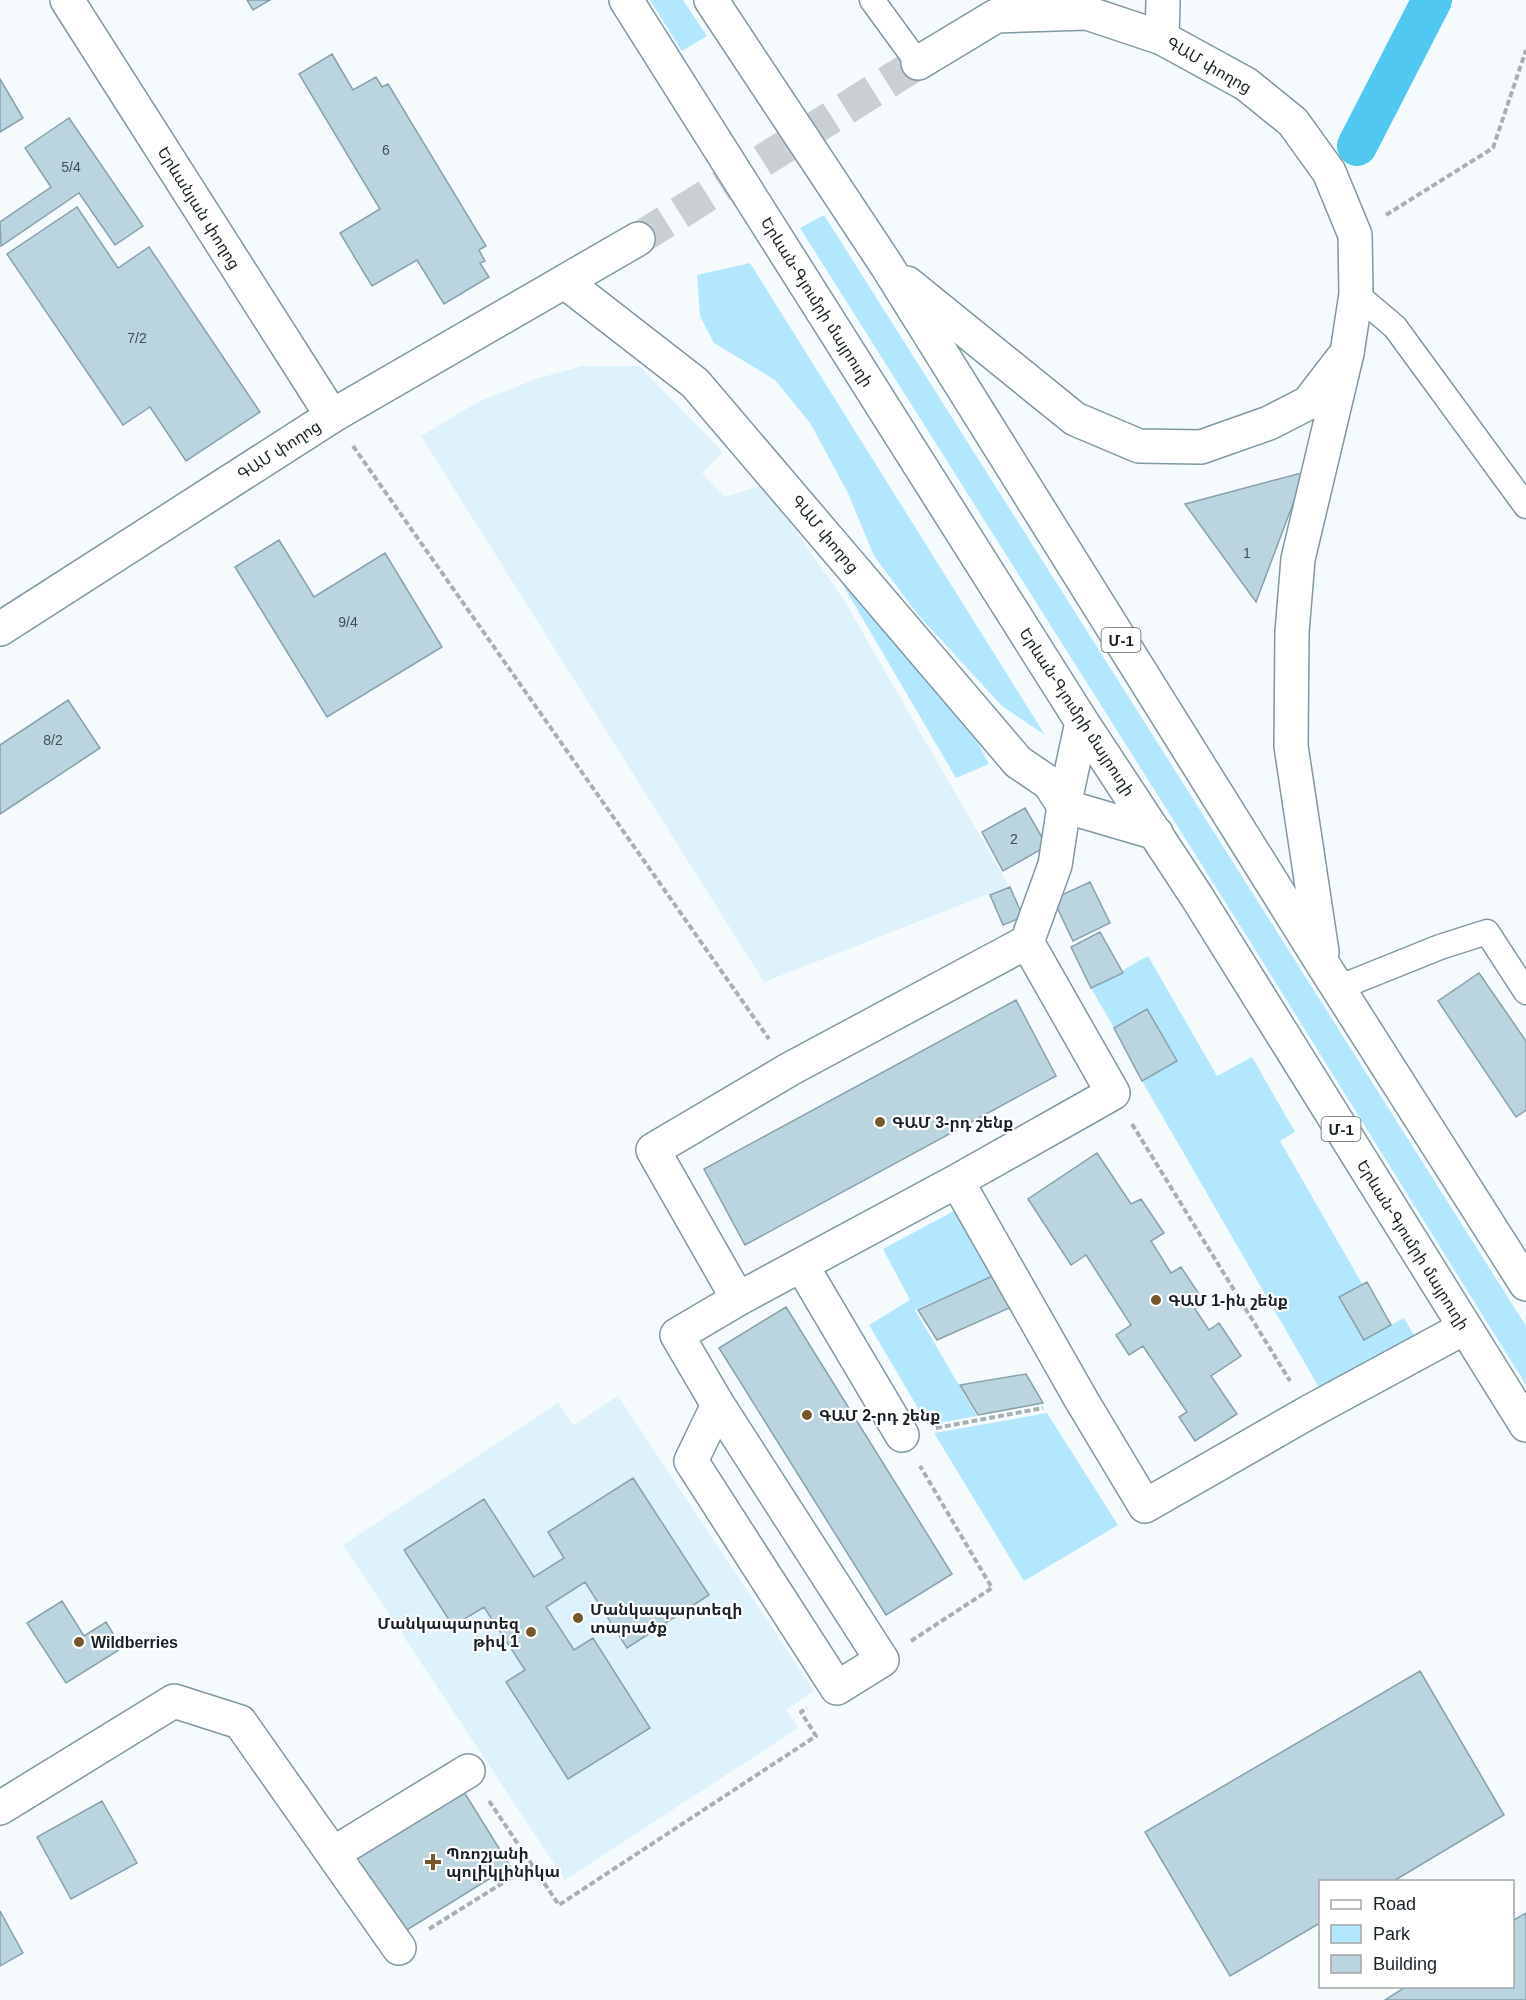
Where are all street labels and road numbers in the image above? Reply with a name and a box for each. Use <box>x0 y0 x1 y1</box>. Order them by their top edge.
street label: ԳԱՄ փողոց <box>1163 34 1255 97</box>
street label: Երևանյան փողոց <box>154 144 244 273</box>
street label: Երևան-Գյումրի մայրուղի <box>757 214 876 390</box>
street label: ԳԱՄ փողոց <box>234 417 324 484</box>
street label: ԳԱՄ փողոց <box>787 492 862 577</box>
street label: Երևան-Գյումրի մայրուղի <box>1015 625 1138 800</box>
road number: Մ-1 <box>1102 628 1140 652</box>
road number: Մ-1 <box>1322 1117 1360 1141</box>
street label: Երևան-Գյումրի մայրուղի <box>1353 1157 1472 1333</box>

